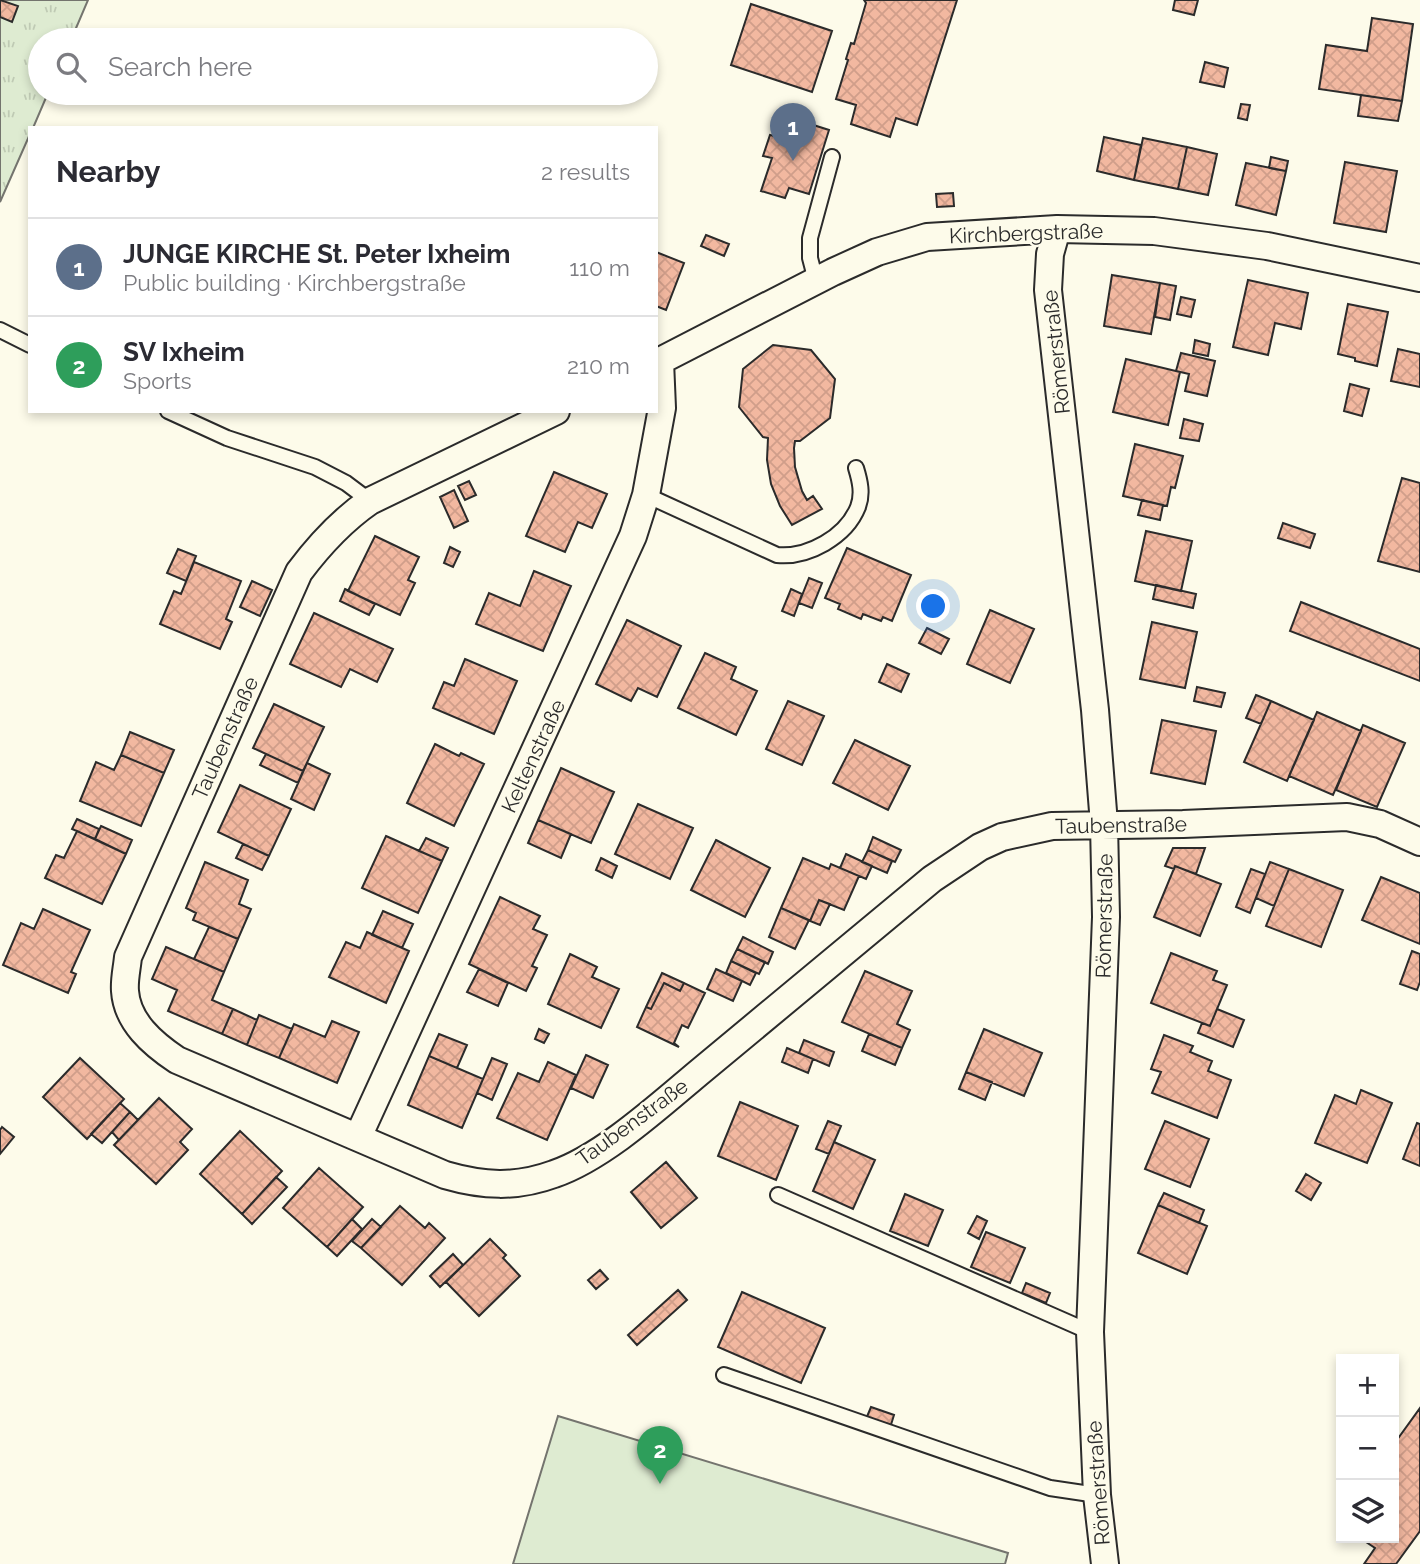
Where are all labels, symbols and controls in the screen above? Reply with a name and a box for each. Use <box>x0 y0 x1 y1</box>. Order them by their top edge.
search box <box>28 28 658 105</box>
icon: search <box>52 48 90 86</box>
text: Search here <box>108 52 252 82</box>
pin: 1 <box>770 103 816 161</box>
text: Nearby <box>56 154 160 189</box>
text: 2 results <box>541 158 630 185</box>
street label: Kirchbergstraße <box>949 218 1103 248</box>
text: JUNGE KIRCHE St. Peter Ixheim <box>123 239 510 269</box>
text: 1 <box>73 254 85 281</box>
text: 110 m <box>569 254 630 281</box>
text: Public building · Kirchbergstraße <box>123 269 466 296</box>
street label: Römerstraße <box>1037 289 1075 415</box>
text: SV Ixheim <box>123 337 245 367</box>
text: 2 <box>73 352 85 379</box>
text: 210 m <box>567 352 630 379</box>
text: Sports <box>123 367 192 394</box>
your location <box>916 589 950 623</box>
street label: Taubenstraße <box>187 673 263 803</box>
street label: Keltenstraße <box>496 695 570 817</box>
street label: Taubenstraße <box>1055 811 1187 839</box>
street label: Römerstraße <box>1090 853 1118 979</box>
street label: Taubenstraße <box>571 1073 693 1171</box>
map controls <box>1336 1354 1399 1543</box>
button: + <box>1336 1354 1399 1417</box>
button: − <box>1336 1417 1399 1480</box>
street label: Römerstraße <box>1081 1420 1115 1546</box>
pin: 2 <box>637 1426 683 1484</box>
button: layers <box>1336 1480 1399 1543</box>

